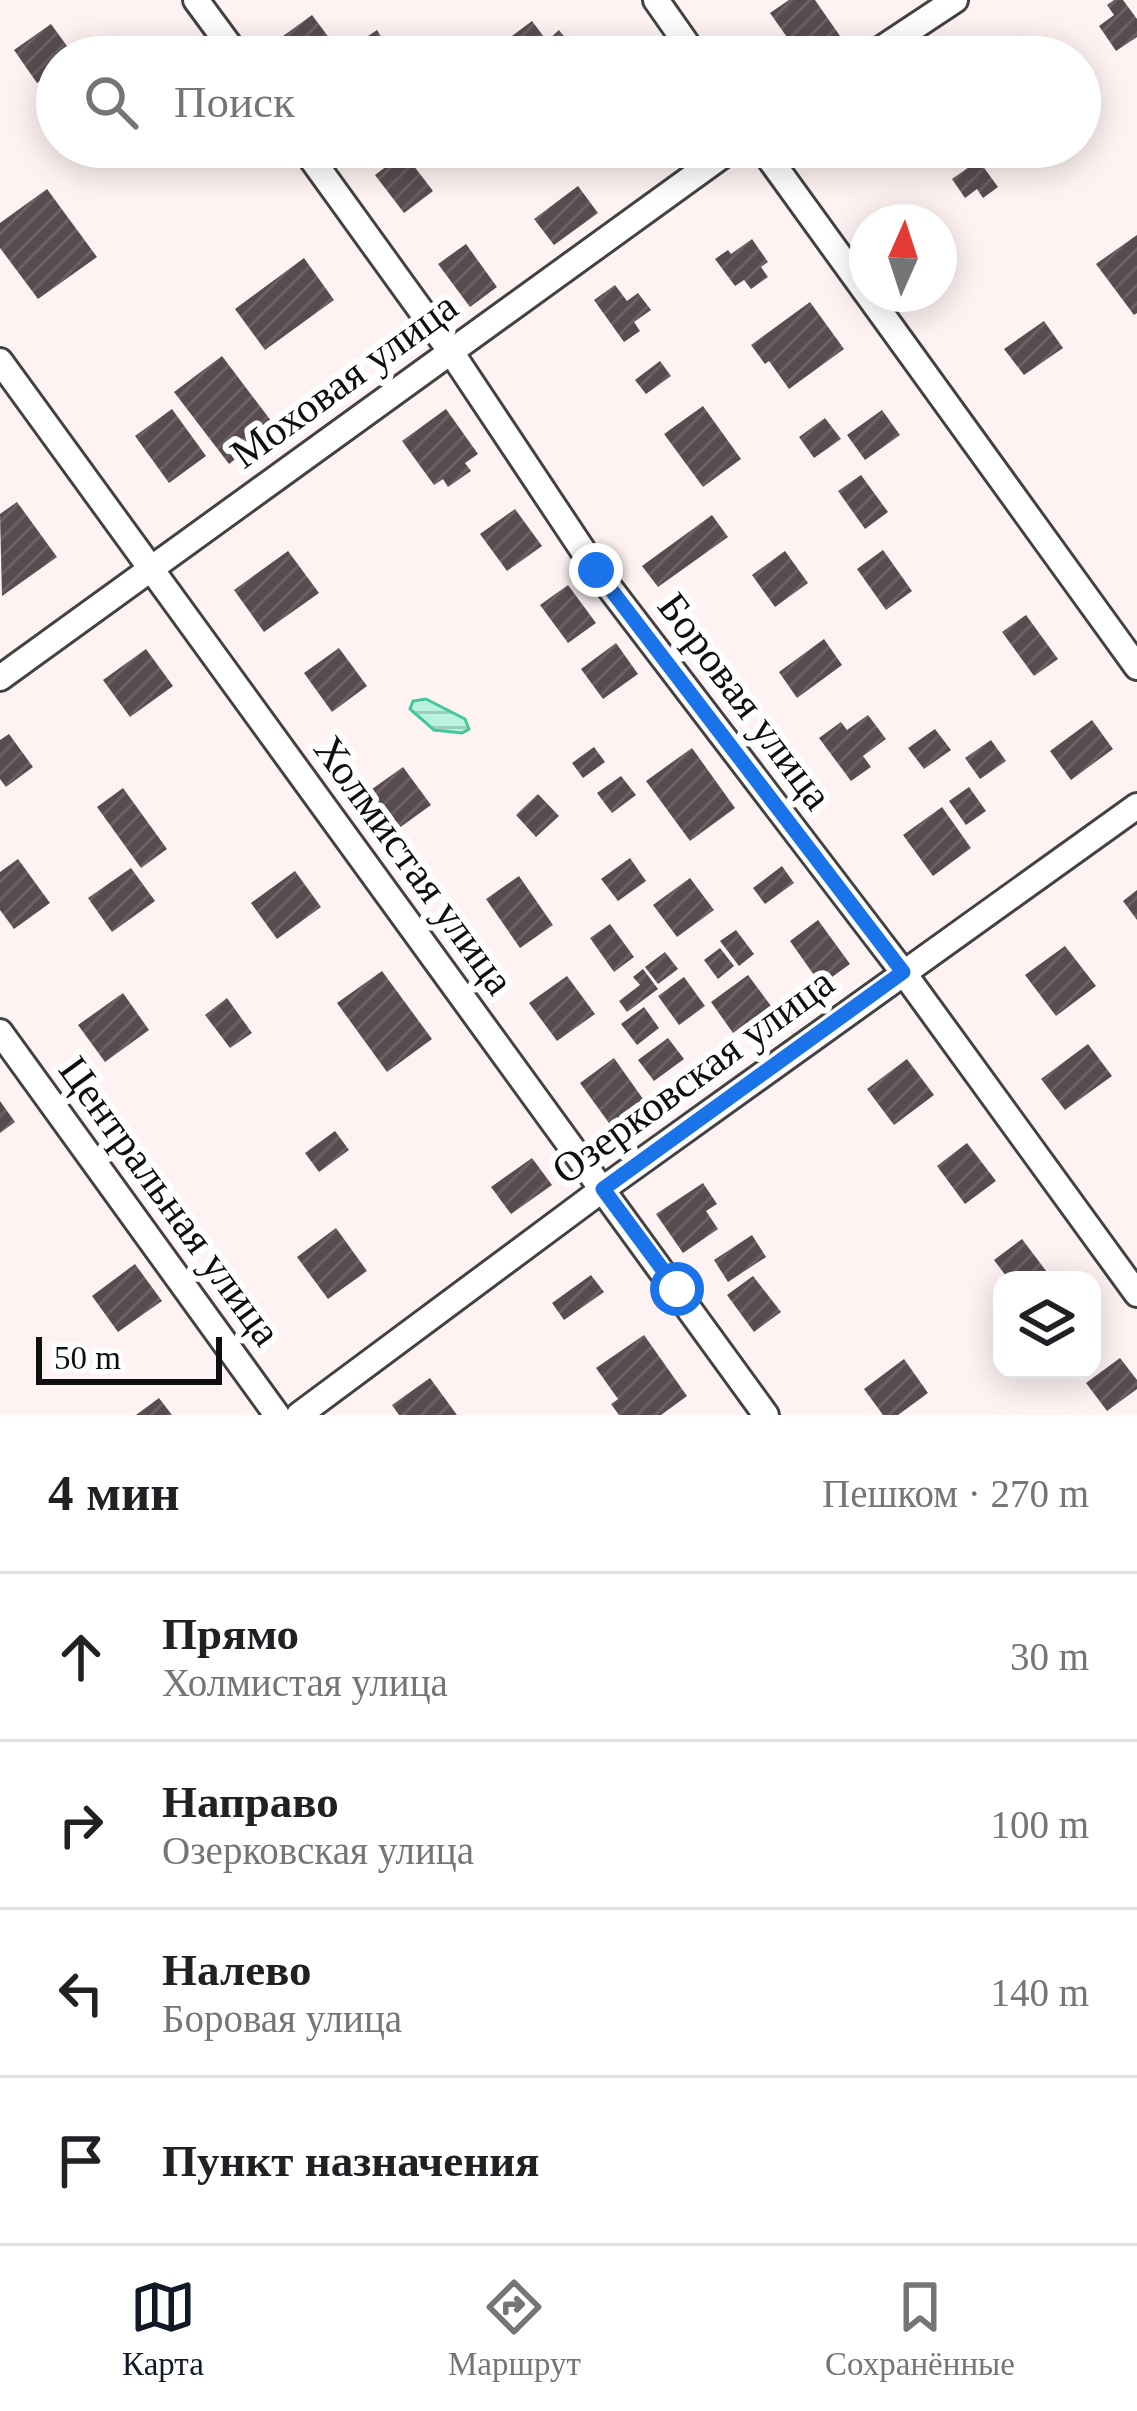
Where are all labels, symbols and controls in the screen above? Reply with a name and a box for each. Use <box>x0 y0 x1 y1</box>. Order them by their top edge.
search box <box>36 36 1101 168</box>
icon: search <box>78 69 144 135</box>
text: Поиск <box>174 77 295 127</box>
north arrow <box>849 204 957 312</box>
street label: Моховая улица <box>222 282 466 477</box>
route end <box>569 543 623 597</box>
street label: Боровая улица <box>649 584 841 818</box>
street label: Холмистая улица <box>305 727 523 1003</box>
street label: Озерковская улица <box>544 958 843 1193</box>
street label: Центральная улица <box>50 1048 290 1354</box>
route start <box>650 1262 704 1316</box>
map controls <box>993 1271 1101 1379</box>
button: layers <box>993 1271 1101 1379</box>
scale bar <box>36 1331 222 1384</box>
text: 50 m <box>54 1340 121 1376</box>
text: 4 мин <box>48 1465 180 1521</box>
text: Пешком · 270 m <box>822 1472 1089 1515</box>
text: Прямо <box>162 1609 299 1659</box>
icon: ahead <box>48 1624 114 1690</box>
text: 30 m <box>1010 1635 1089 1678</box>
text: Холмистая улица <box>162 1661 448 1704</box>
text: Направо <box>162 1777 339 1827</box>
icon: right <box>48 1792 114 1858</box>
text: 100 m <box>990 1803 1089 1846</box>
text: Озерковская улица <box>162 1829 474 1872</box>
text: Налево <box>162 1945 312 1995</box>
icon: left <box>48 1960 114 2026</box>
text: 140 m <box>990 1971 1089 2014</box>
text: Боровая улица <box>162 1997 402 2040</box>
icon: arrive <box>48 2128 114 2194</box>
text: Пункт назначения <box>162 2136 539 2186</box>
tab: Карта <box>122 2274 204 2383</box>
tab: Маршрут <box>448 2274 581 2383</box>
tab: Сохранённые <box>825 2274 1015 2383</box>

